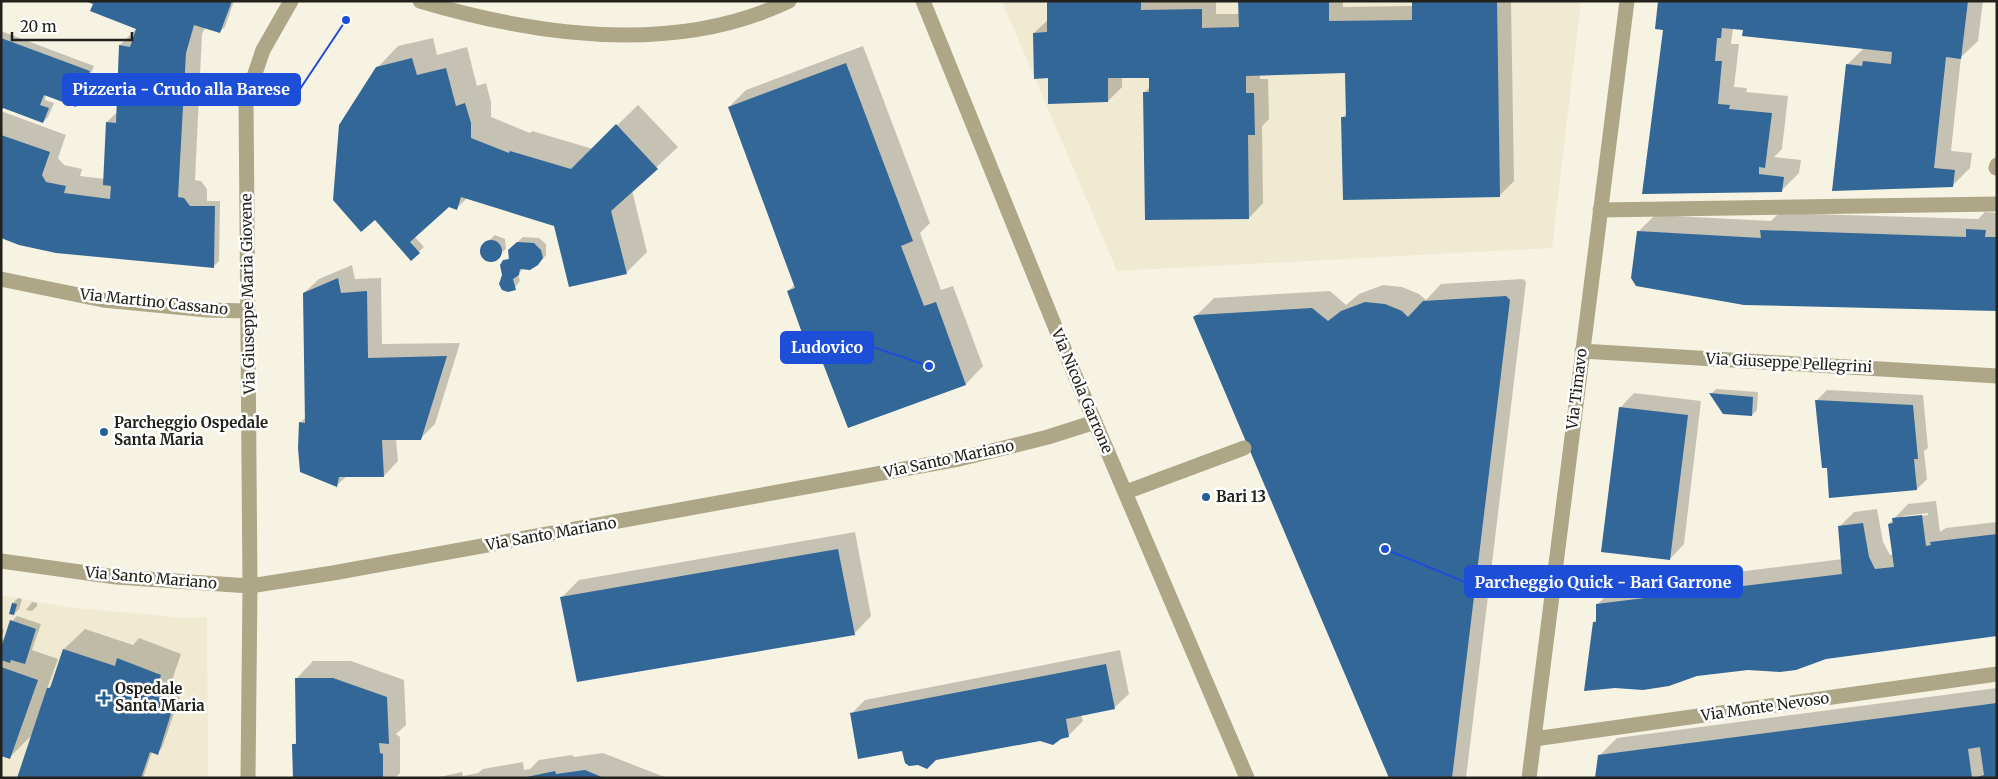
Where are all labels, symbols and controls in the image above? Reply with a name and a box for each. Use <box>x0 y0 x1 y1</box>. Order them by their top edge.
scale bar <box>12 10 132 42</box>
text: 20 m <box>20 17 57 36</box>
callout: Pizzeria - Crudo alla Barese <box>63 74 300 105</box>
text: Pizzeria - Crudo alla Barese <box>72 79 290 99</box>
street label: Via Giuseppe Maria Giovene <box>236 193 259 396</box>
street label: Via Martino Cassano <box>78 284 229 319</box>
street label: Via Nicola Garrone <box>1047 325 1117 456</box>
callout: Ludovico <box>781 332 873 363</box>
text: Ludovico <box>791 337 863 357</box>
street label: Via Timavo <box>1562 347 1591 432</box>
street label: Via Giuseppe Pellegrini <box>1704 349 1873 376</box>
place label: Parcheggio Ospedale Santa Maria <box>114 413 268 449</box>
marker: Parcheggio Ospedale Santa Maria <box>98 426 110 438</box>
street label: Via Santo Mariano <box>881 435 1016 482</box>
place label: Bari 13 <box>1216 487 1266 506</box>
marker: Bari 13 <box>1200 491 1212 503</box>
street label: Via Santo Mariano <box>483 513 618 555</box>
street label: Via Santo Mariano <box>83 562 218 593</box>
callout: Parcheggio Quick - Bari Garrone <box>1465 566 1742 597</box>
text: Parcheggio Quick - Bari Garrone <box>1475 572 1732 592</box>
place label: Ospedale Santa Maria <box>115 679 205 715</box>
street label: Via Monte Nevoso <box>1699 688 1830 725</box>
marker: Ospedale Santa Maria <box>97 691 111 705</box>

